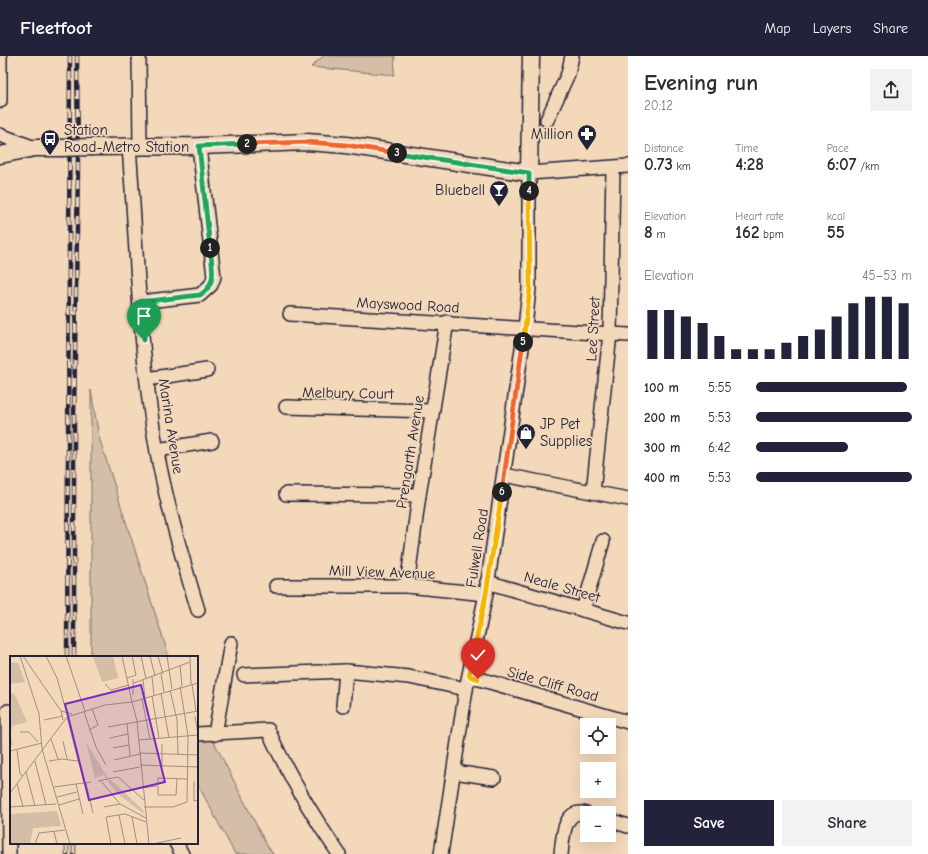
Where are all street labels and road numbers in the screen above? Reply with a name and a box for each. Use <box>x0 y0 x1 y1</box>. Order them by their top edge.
street label: Mayswood Road <box>356 293 460 317</box>
street label: Lee Street <box>582 295 604 362</box>
street label: Marina Avenue <box>155 377 188 475</box>
street label: Melbury Court <box>302 383 395 403</box>
street label: Prengarth Avenue <box>392 394 428 510</box>
street label: Fulwell Road <box>462 507 492 589</box>
street label: Mill View Avenue <box>329 561 436 583</box>
street label: Neale Street <box>522 568 603 607</box>
street label: Side Cliff Road <box>505 662 601 706</box>

